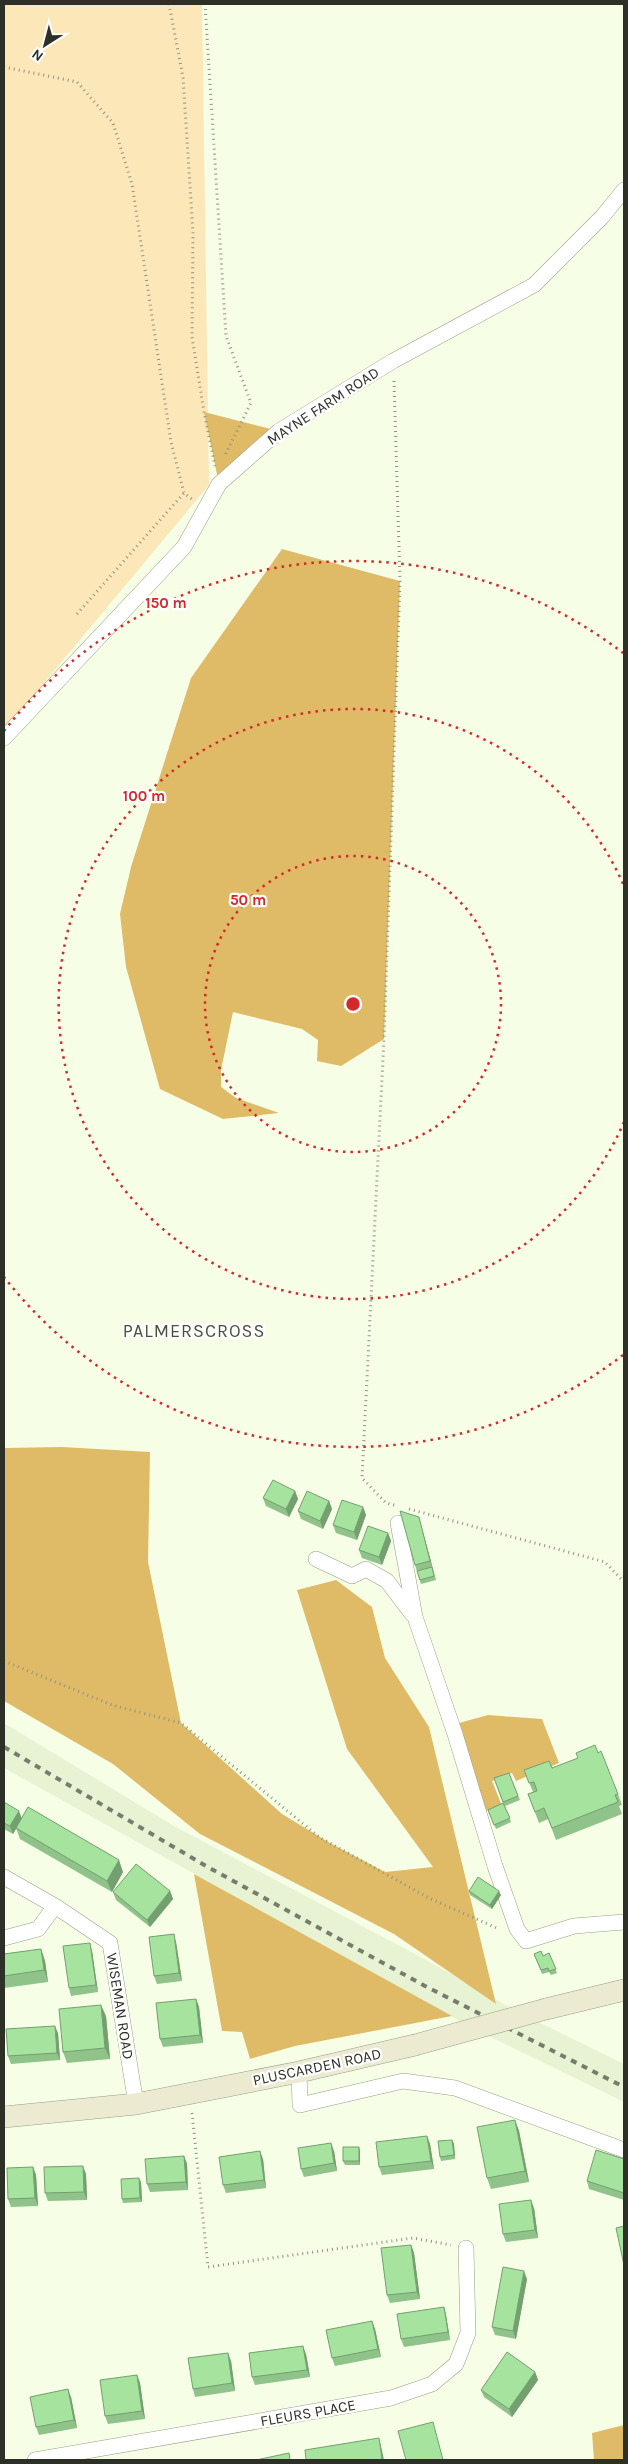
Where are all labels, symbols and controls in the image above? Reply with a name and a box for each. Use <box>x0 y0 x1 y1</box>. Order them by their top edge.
north arrow <box>20 20 70 70</box>
text: N <box>29 45 47 65</box>
street label: MAYNE FARM ROAD <box>264 363 382 449</box>
text: 150 m <box>145 594 187 612</box>
text: 100 m <box>123 787 165 805</box>
text: 50 m <box>230 891 266 909</box>
centre of rings <box>344 995 362 1013</box>
district label: PALMERSCROSS <box>123 1320 265 1342</box>
street label: WISEMAN ROAD <box>103 1951 137 2061</box>
street label: PLUSCARDEN ROAD <box>251 2045 383 2089</box>
street label: FLEURS PLACE <box>259 2396 357 2430</box>

